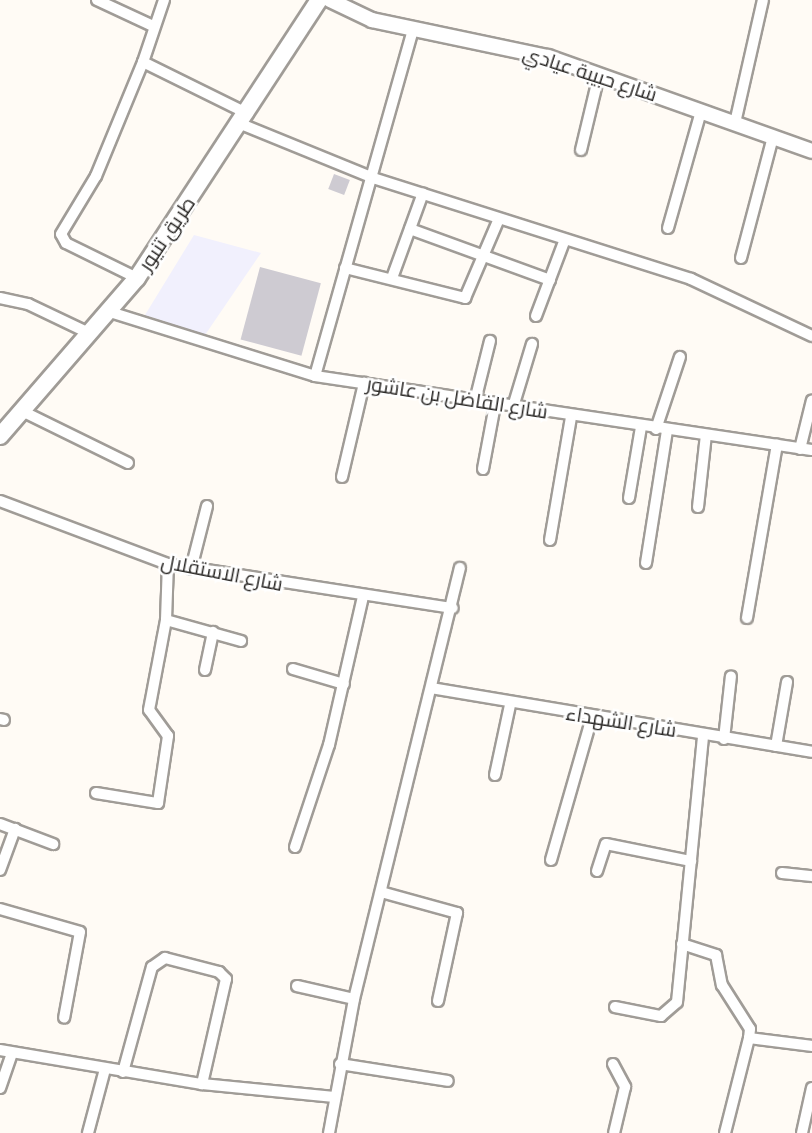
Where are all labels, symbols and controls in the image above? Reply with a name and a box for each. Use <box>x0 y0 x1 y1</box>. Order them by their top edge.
street label: شارع حبيبة عيادي <box>520 41 660 107</box>
street label: طريق تنيور <box>133 192 201 276</box>
street label: شارع الفاضل بن عاشور <box>365 372 549 424</box>
street label: شارع الاستقلال <box>159 549 285 597</box>
street label: شارع الشهداء <box>564 701 678 743</box>

